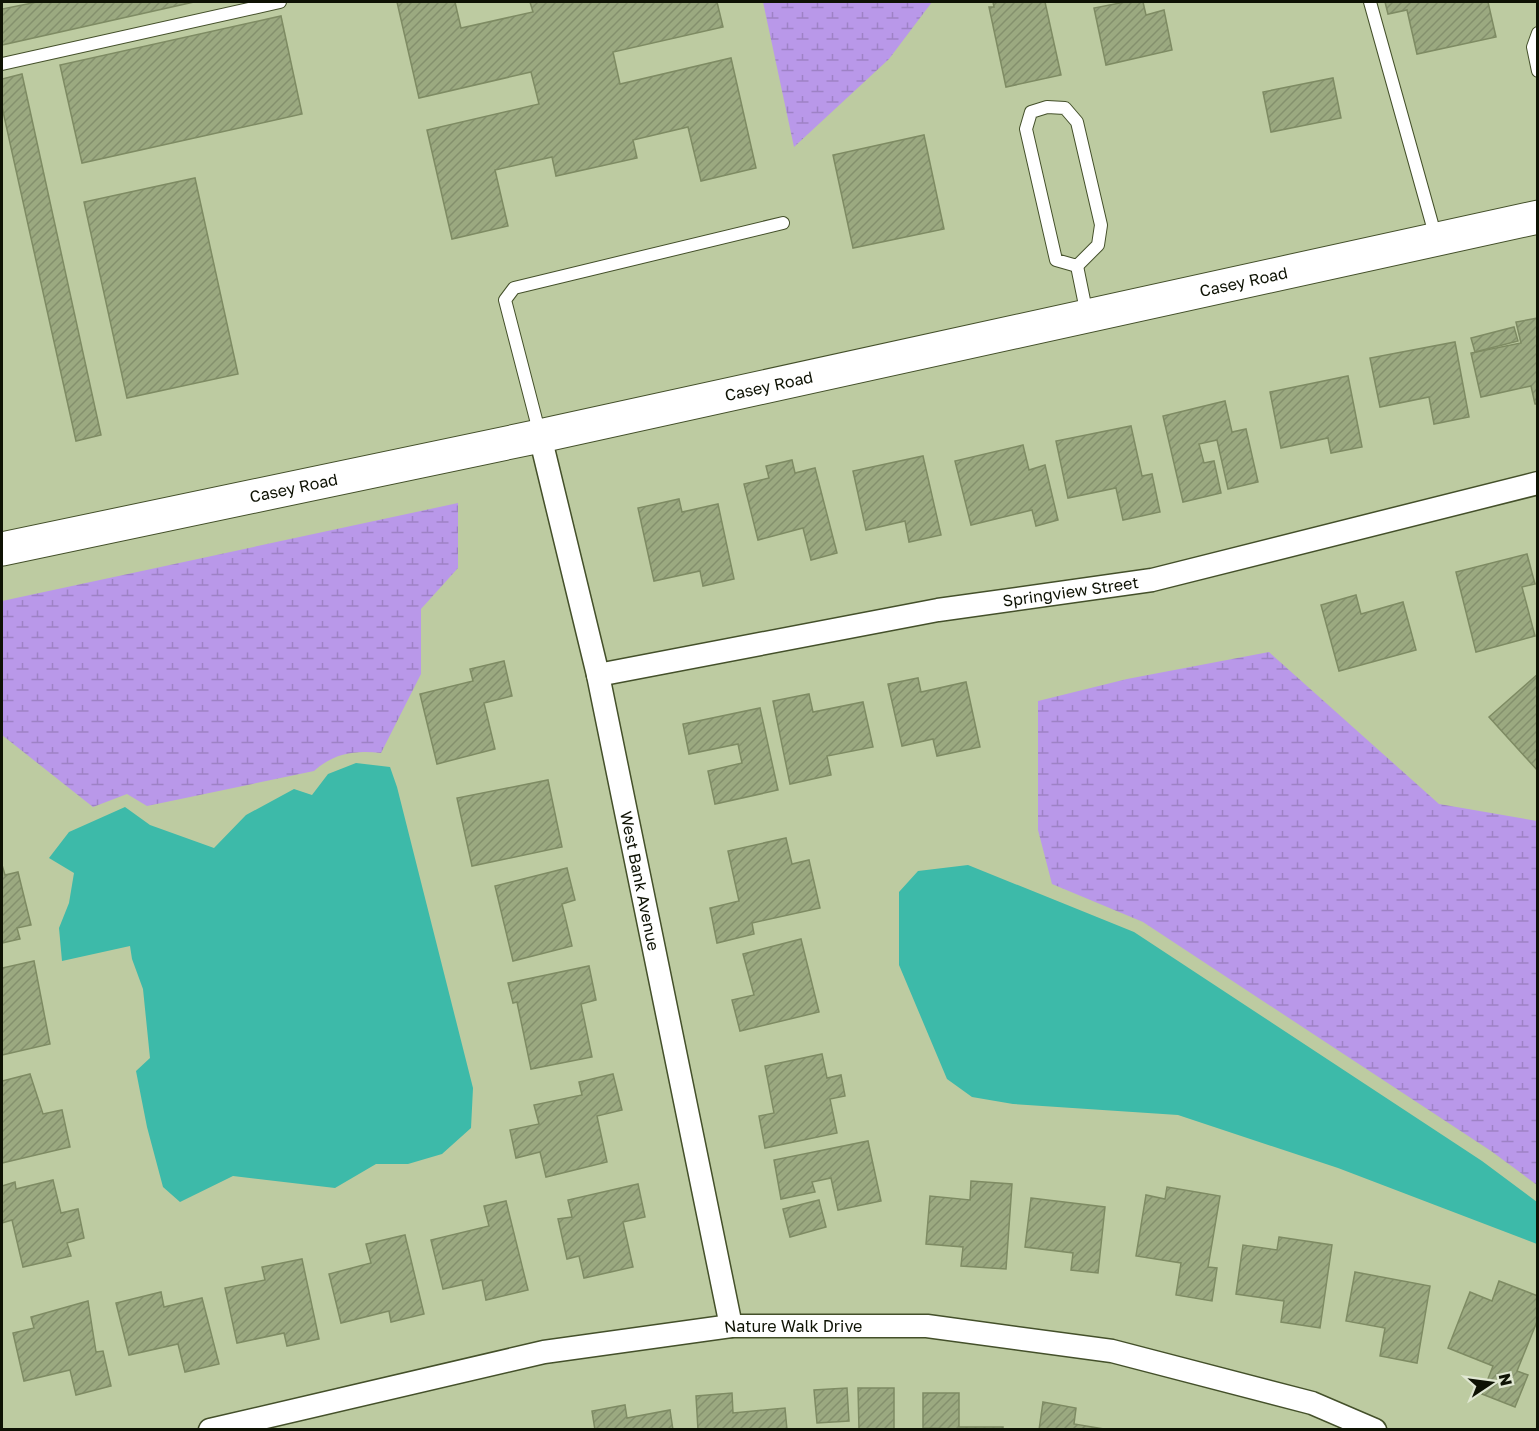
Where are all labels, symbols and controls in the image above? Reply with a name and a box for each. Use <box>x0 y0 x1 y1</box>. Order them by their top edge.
street label: Casey Road <box>1198 262 1289 301</box>
street label: Casey Road <box>723 366 815 405</box>
street label: Casey Road <box>248 469 340 507</box>
street label: Springview Street <box>1001 572 1140 611</box>
street label: West Bank Avenue <box>616 809 664 952</box>
street label: Nature Walk Drive <box>723 1315 862 1337</box>
north arrow <box>1461 1353 1521 1413</box>
text: N <box>1495 1371 1517 1388</box>

